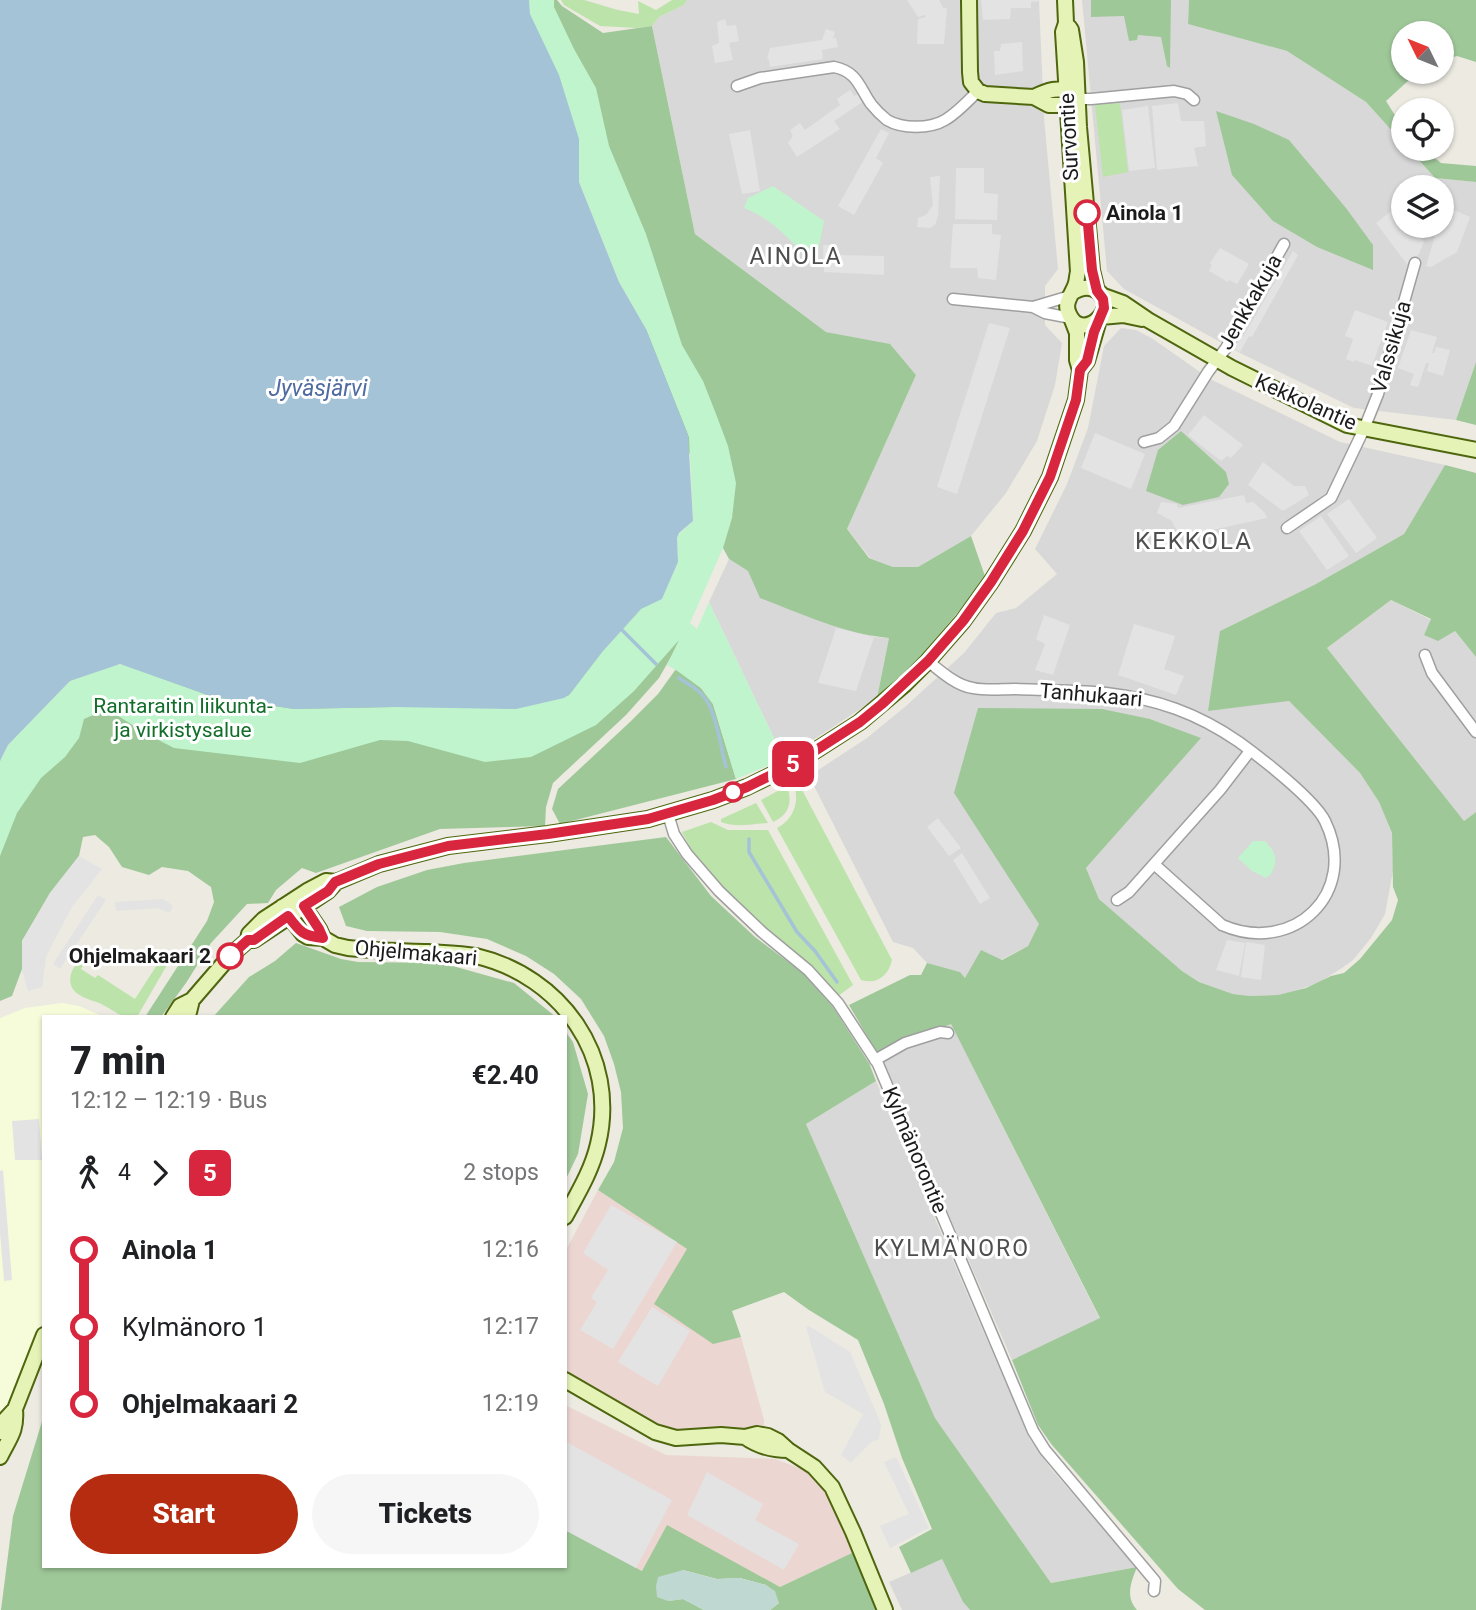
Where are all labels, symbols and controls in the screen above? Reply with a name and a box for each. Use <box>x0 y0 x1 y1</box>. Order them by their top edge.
north arrow <box>1391 21 1454 84</box>
map controls <box>1391 21 1454 238</box>
street label: Survontie <box>1055 92 1083 182</box>
button: locate <box>1391 98 1454 161</box>
button: layers <box>1391 175 1454 238</box>
marker: Ainola 1 <box>1074 200 1100 226</box>
place label: Ainola 1 <box>1106 201 1183 225</box>
district label: AINOLA <box>749 243 843 270</box>
street label: Jenkkakuja <box>1213 250 1287 354</box>
street label: Valssikuja <box>1366 298 1416 396</box>
street label: Kekkolantie <box>1252 369 1360 435</box>
water label: Jyväsjärvi <box>269 375 368 402</box>
district label: KEKKOLA <box>1135 527 1253 555</box>
street label: Tanhukaari <box>1039 679 1143 711</box>
park label: Rantaraitin liikunta- ja virkistysalue <box>93 694 273 742</box>
line badge: 5 <box>770 741 816 787</box>
text: 5 <box>786 750 800 778</box>
unlabelled marker <box>723 782 743 802</box>
street label: Ohjelmakaari <box>354 936 478 970</box>
marker: Ohjelmakaari 2 <box>217 943 243 969</box>
place label: Ohjelmakaari 2 <box>69 944 211 968</box>
text: 7 min <box>70 1039 166 1083</box>
text: €2.40 <box>472 1060 539 1090</box>
street label: Kylmänorontie <box>878 1083 952 1217</box>
text: 12:12 – 12:19 · Bus <box>70 1087 267 1114</box>
icon: walk <box>70 1154 108 1192</box>
icon: forward <box>141 1154 179 1192</box>
text: 4 <box>118 1159 131 1186</box>
text: 5 <box>203 1159 217 1187</box>
text: 2 stops <box>463 1159 539 1186</box>
text: Ainola 1 <box>122 1235 218 1265</box>
district label: KYLMÄNORO <box>874 1235 1030 1262</box>
text: 12:16 <box>482 1236 539 1263</box>
text: Kylmänoro 1 <box>122 1312 267 1342</box>
text: 12:17 <box>482 1313 539 1340</box>
text: Ohjelmakaari 2 <box>122 1389 298 1419</box>
text: 12:19 <box>482 1390 539 1417</box>
button: Start <box>70 1474 298 1554</box>
button: Tickets <box>312 1474 539 1554</box>

